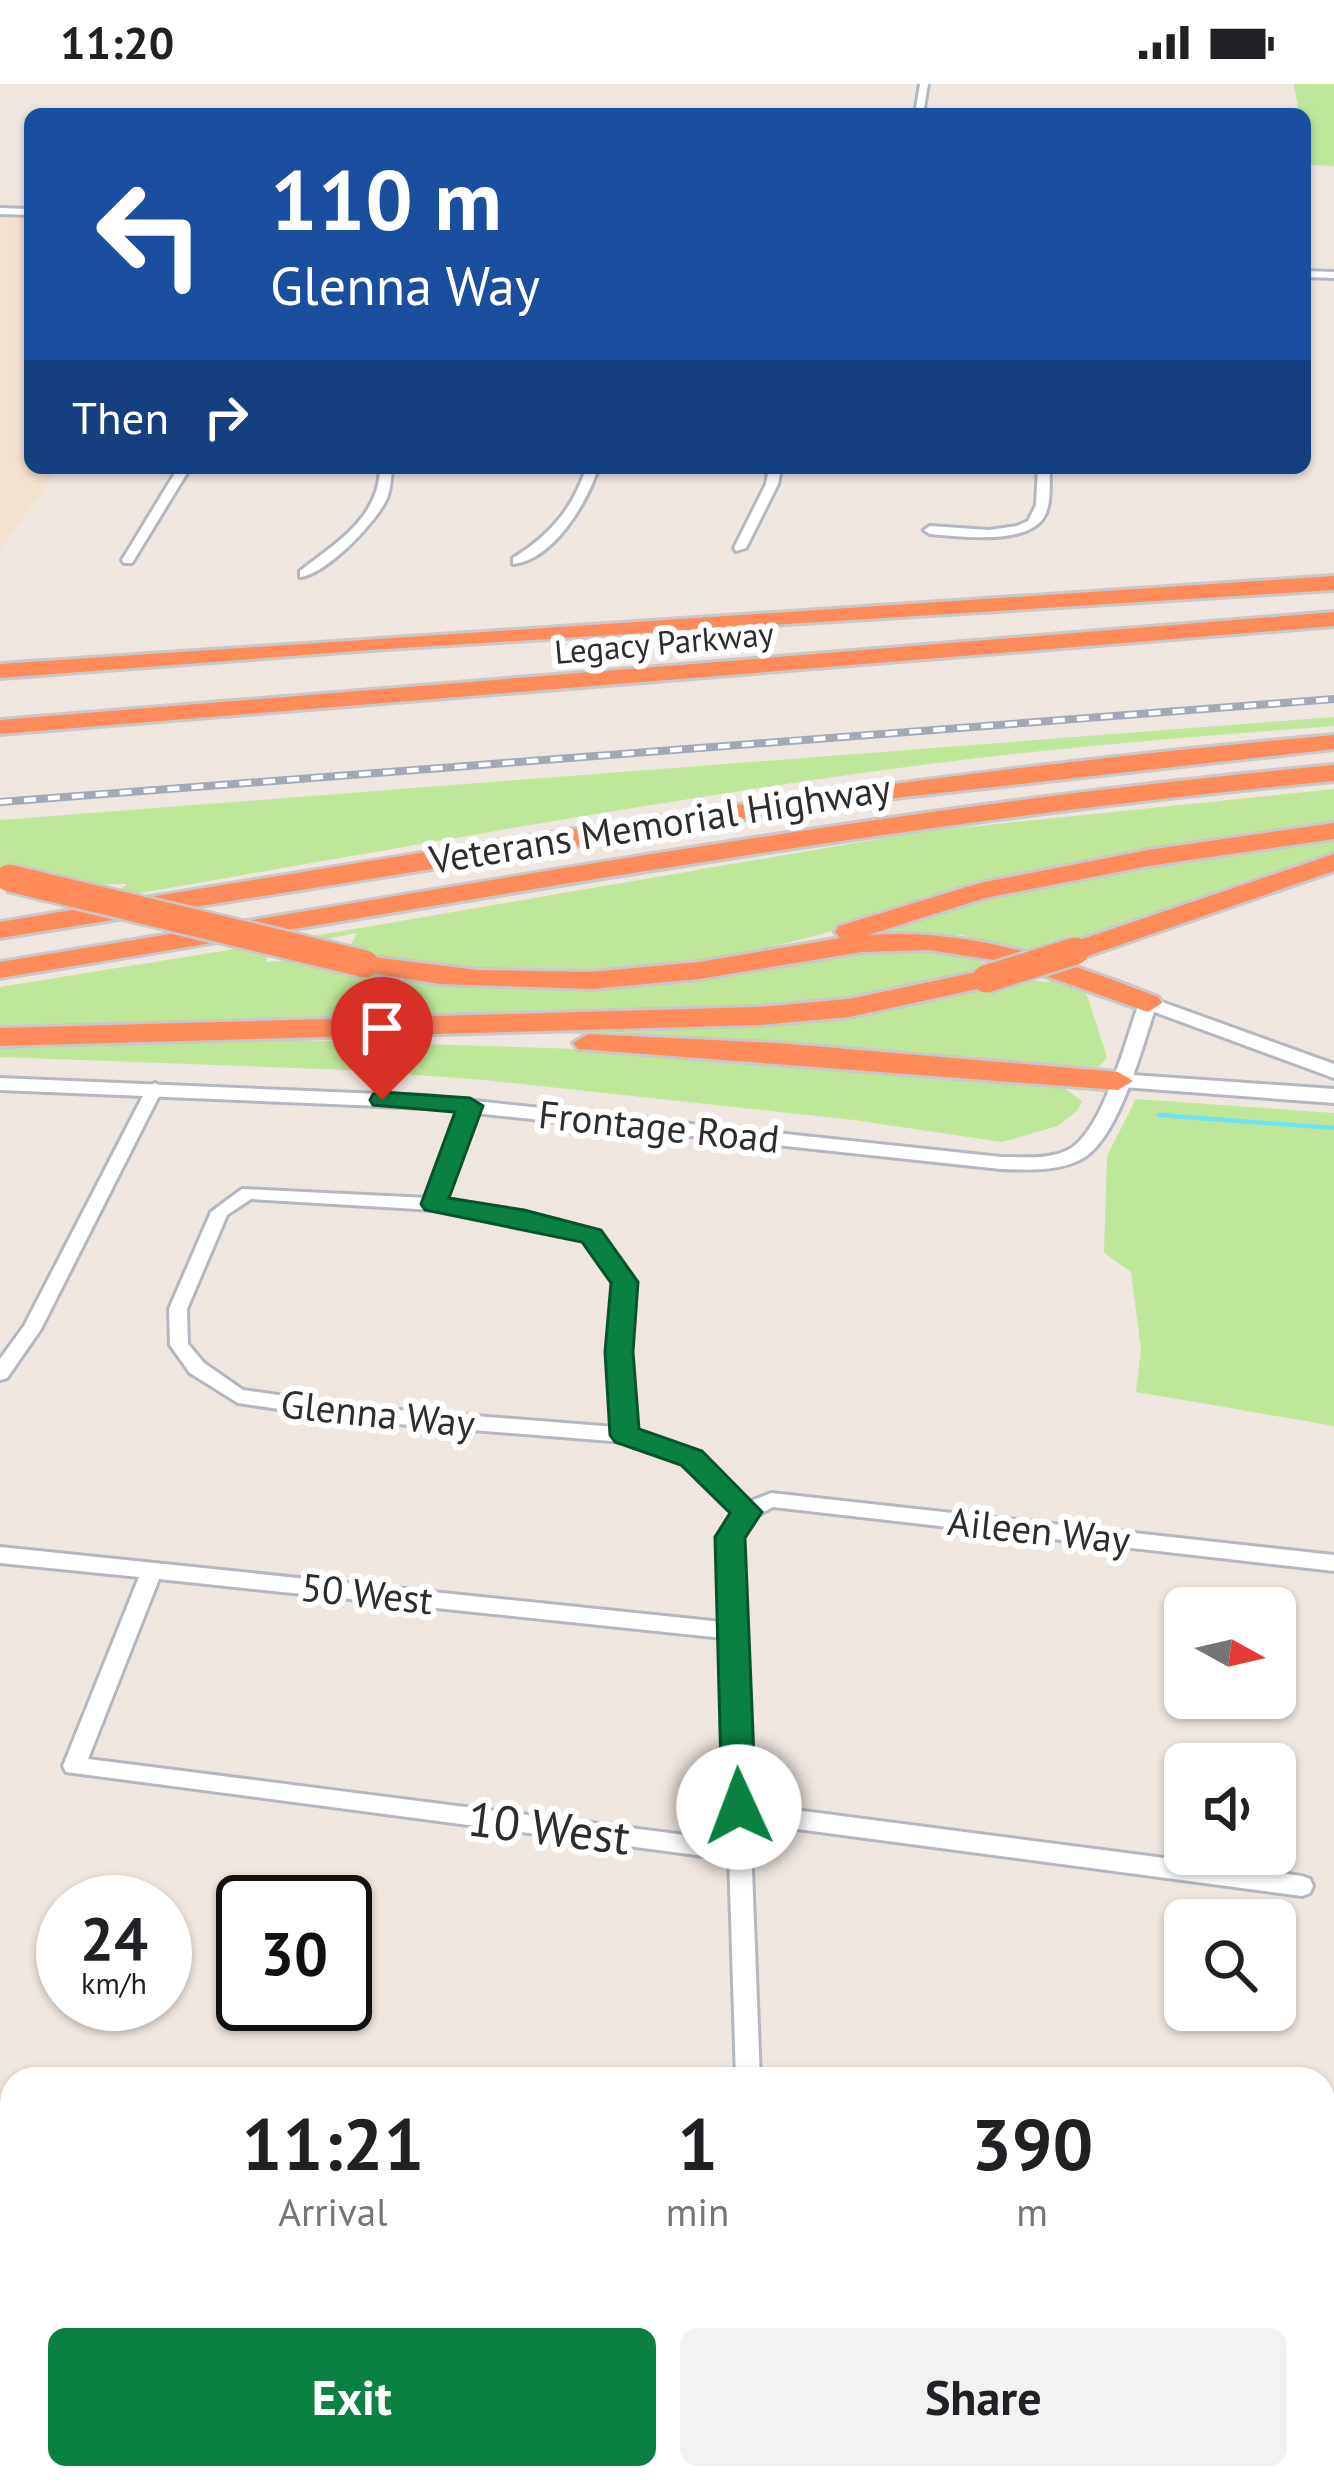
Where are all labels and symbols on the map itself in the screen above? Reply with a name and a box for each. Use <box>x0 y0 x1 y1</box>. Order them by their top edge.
street label: Legacy Parkway <box>553 611 776 673</box>
street label: Veterans Memorial Highway <box>425 761 894 885</box>
pin <box>331 977 433 1100</box>
street label: Frontage Road <box>536 1088 782 1164</box>
street label: Glenna Way <box>278 1377 478 1449</box>
street label: Aileen Way <box>945 1495 1133 1565</box>
street label: 50 West <box>299 1561 435 1625</box>
north arrow <box>1164 1587 1296 1719</box>
position arrow <box>676 1744 802 1870</box>
street label: 10 West <box>464 1786 634 1868</box>
speed limit sign: 30 <box>216 1875 372 2031</box>

